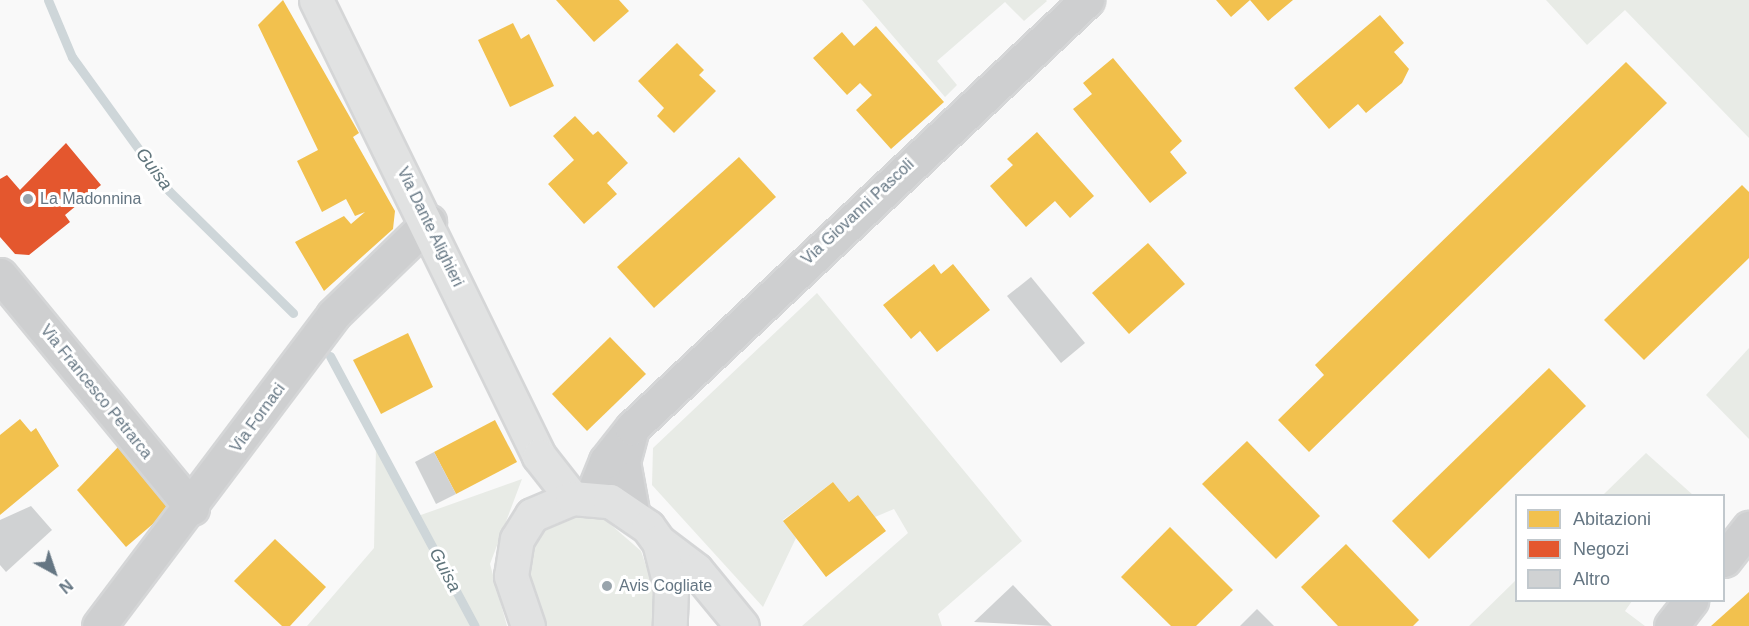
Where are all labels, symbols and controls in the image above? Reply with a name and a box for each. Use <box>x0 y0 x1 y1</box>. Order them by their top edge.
water label: Guisa <box>131 144 177 194</box>
street label: Via Giovanni Pascoli <box>798 155 918 269</box>
street label: Via Dante Alighieri <box>393 164 467 290</box>
place label: La Madonnina <box>40 189 141 209</box>
marker: La Madonnina <box>21 192 35 206</box>
street label: Via Francesco Petrarca <box>36 321 156 463</box>
street label: Via Fornaci <box>227 380 289 456</box>
legend <box>1515 494 1725 602</box>
text: Abitazioni <box>1573 509 1651 529</box>
text: Negozi <box>1573 539 1629 559</box>
north arrow <box>24 542 84 602</box>
water label: Guisa <box>424 544 466 596</box>
text: Altro <box>1573 569 1610 589</box>
text: N <box>56 576 76 596</box>
place label: Avis Cogliate <box>619 576 712 596</box>
marker: Avis Cogliate <box>600 579 614 593</box>

